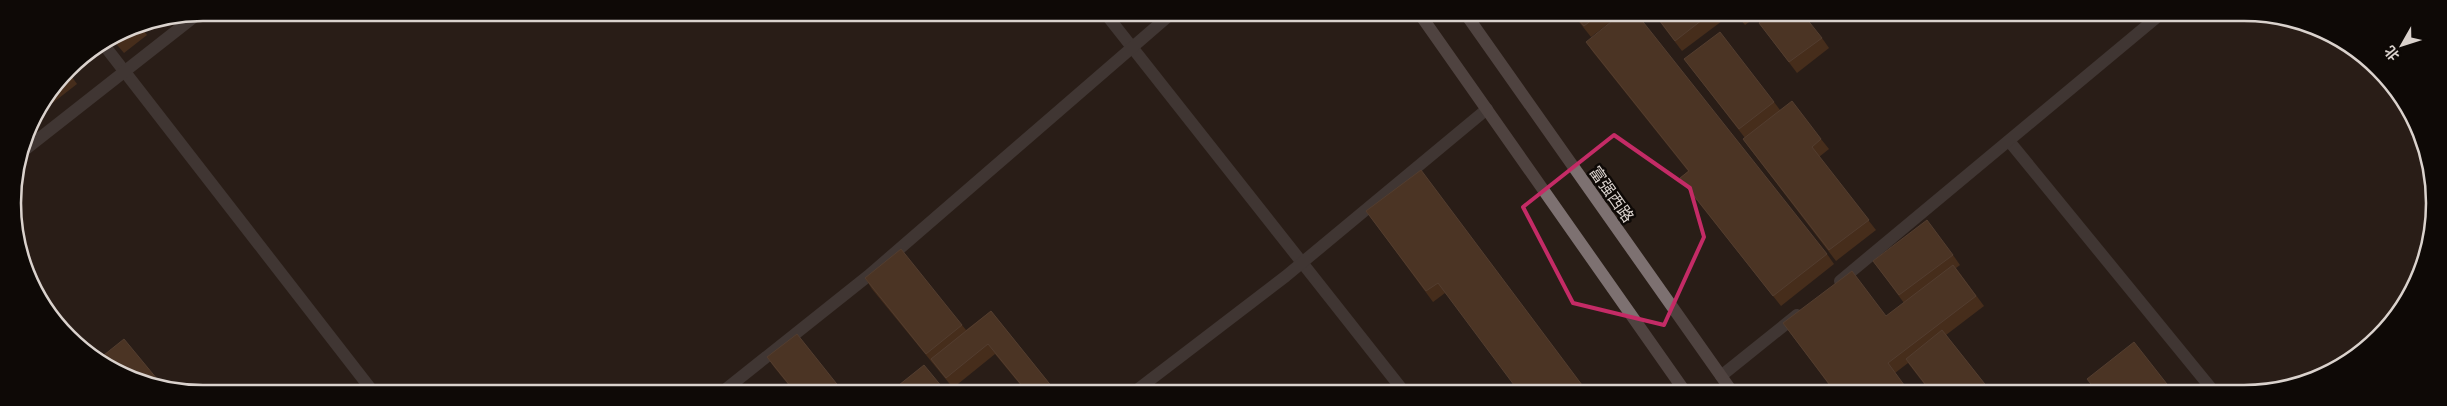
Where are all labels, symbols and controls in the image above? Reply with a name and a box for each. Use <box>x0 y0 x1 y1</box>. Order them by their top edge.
north arrow <box>2377 20 2427 70</box>
text: 北 <box>2381 43 2403 64</box>
street label: 富强西路 <box>1586 163 1638 225</box>

